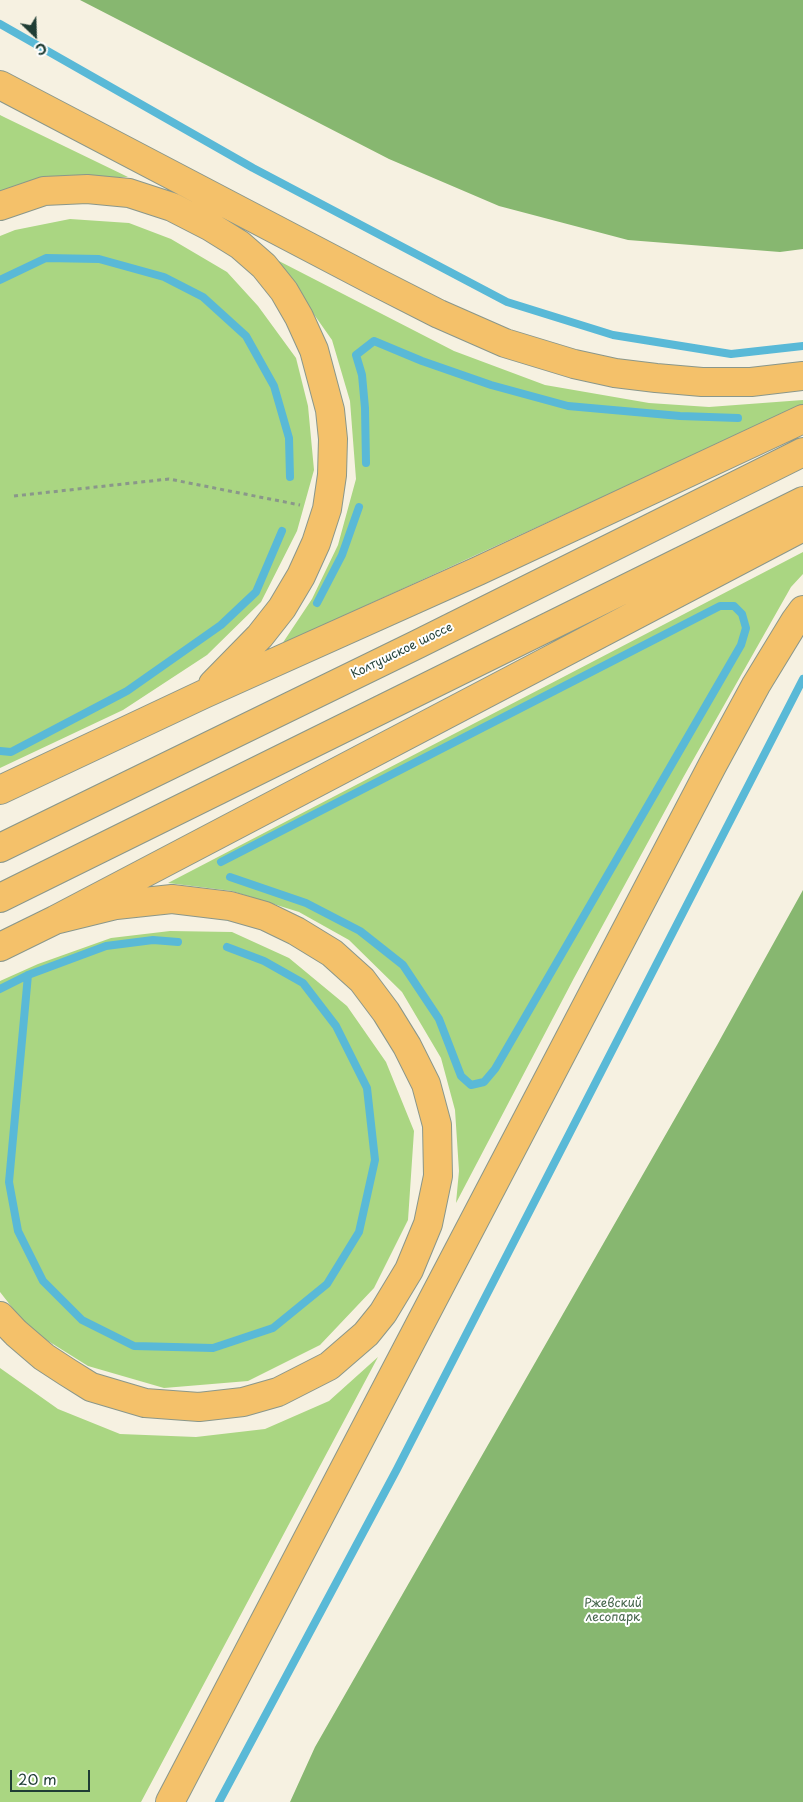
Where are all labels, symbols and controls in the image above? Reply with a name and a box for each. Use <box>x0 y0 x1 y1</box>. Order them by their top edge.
north arrow <box>10 10 60 60</box>
text: С <box>32 37 50 61</box>
street label: Колтушское шоссе <box>349 620 455 682</box>
park label: Ржевский лесопарк <box>584 1597 642 1625</box>
scale bar <box>12 1760 92 1792</box>
text: 20 m <box>18 1767 57 1790</box>

